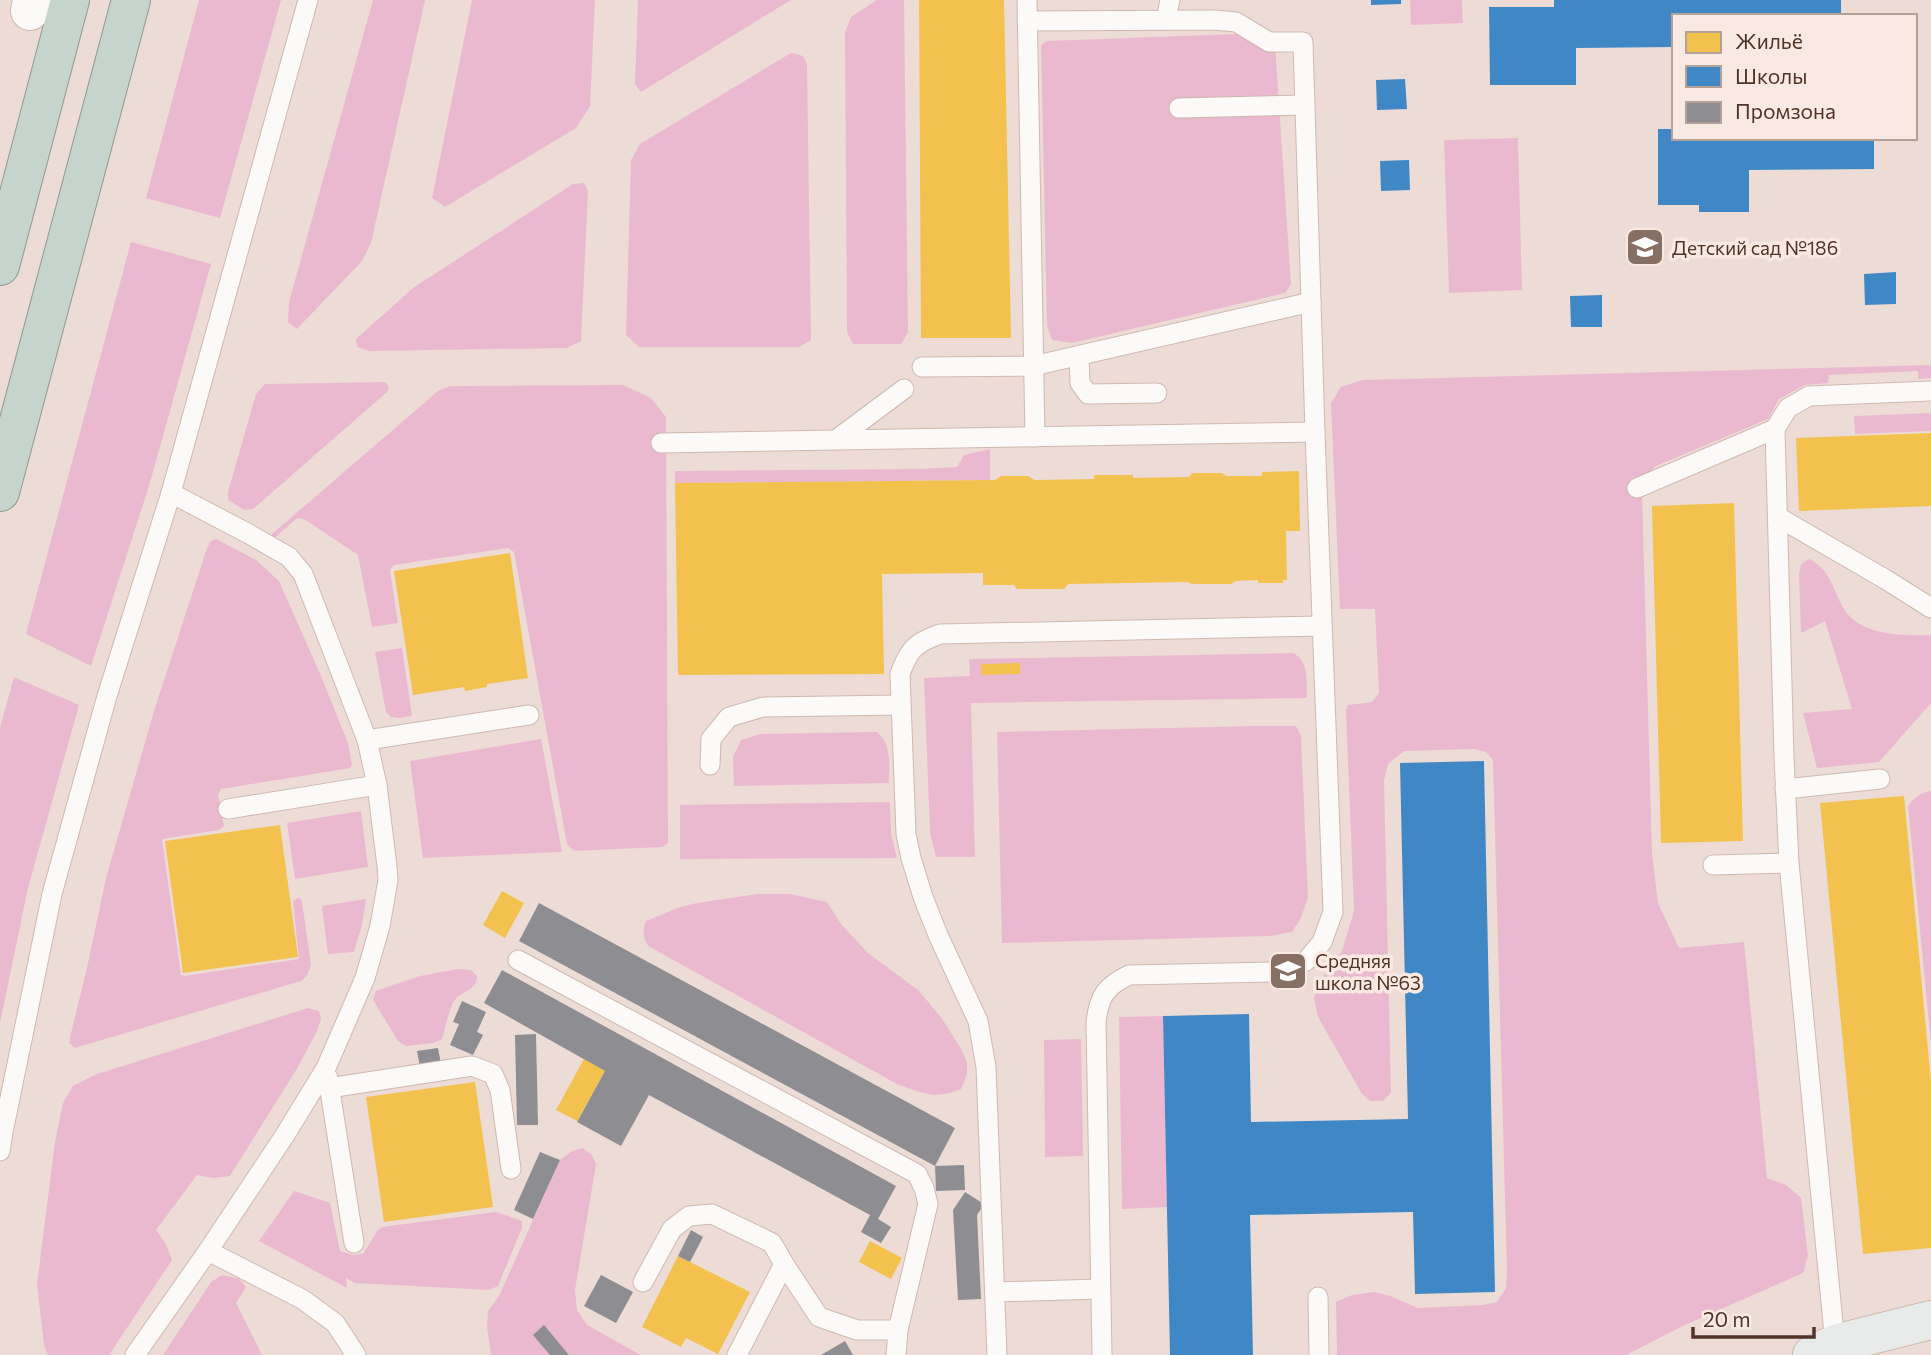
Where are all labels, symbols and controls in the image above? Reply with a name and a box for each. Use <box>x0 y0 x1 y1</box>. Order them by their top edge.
legend <box>1672 14 1917 140</box>
text: Жильё <box>1735 28 1803 53</box>
text: Школы <box>1735 63 1807 88</box>
text: Промзона <box>1735 98 1836 123</box>
school or university icon: Детский сад №186 <box>1624 226 1666 268</box>
place label: Детский сад №186 <box>1672 236 1838 259</box>
place label: Средняя школа №63 <box>1315 949 1421 994</box>
school or university icon: Средняя школа №63 <box>1267 950 1309 992</box>
scale bar <box>1693 1296 1814 1340</box>
text: 20 m <box>1703 1306 1751 1331</box>

